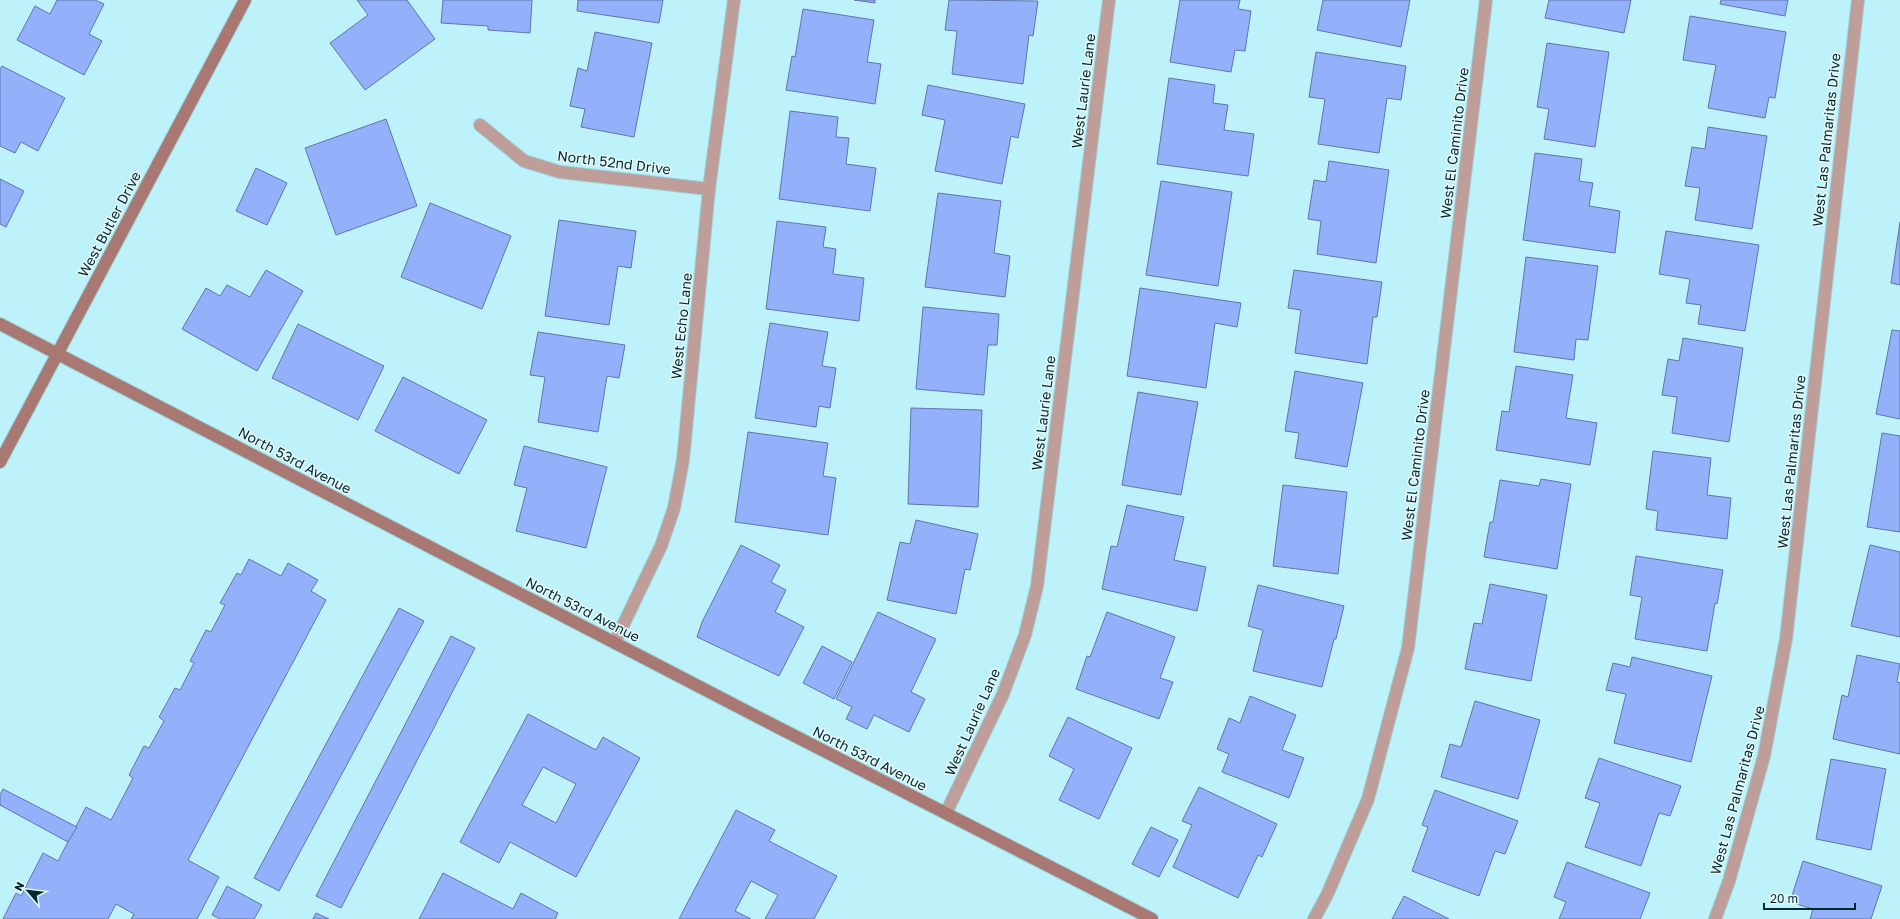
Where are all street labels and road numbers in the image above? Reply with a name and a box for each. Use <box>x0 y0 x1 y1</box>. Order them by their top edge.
street label: West Laurie Lane <box>1068 33 1098 149</box>
street label: West Las Palmaritas Drive <box>1808 52 1844 228</box>
street label: West El Caminito Drive <box>1436 66 1472 220</box>
street label: North 52nd Drive <box>556 147 672 177</box>
street label: West Butler Drive <box>74 168 144 280</box>
street label: West Echo Lane <box>667 272 695 380</box>
street label: West Laurie Lane <box>1028 355 1058 471</box>
street label: West Las Palmaritas Drive <box>1773 374 1809 550</box>
street label: West El Caminito Drive <box>1397 388 1433 542</box>
street label: North 53rd Avenue <box>236 423 354 497</box>
street label: North 53rd Avenue <box>523 573 643 645</box>
street label: West Laurie Lane <box>941 666 1003 778</box>
street label: West Las Palmaritas Drive <box>1706 704 1768 876</box>
street label: North 53rd Avenue <box>810 722 930 794</box>

